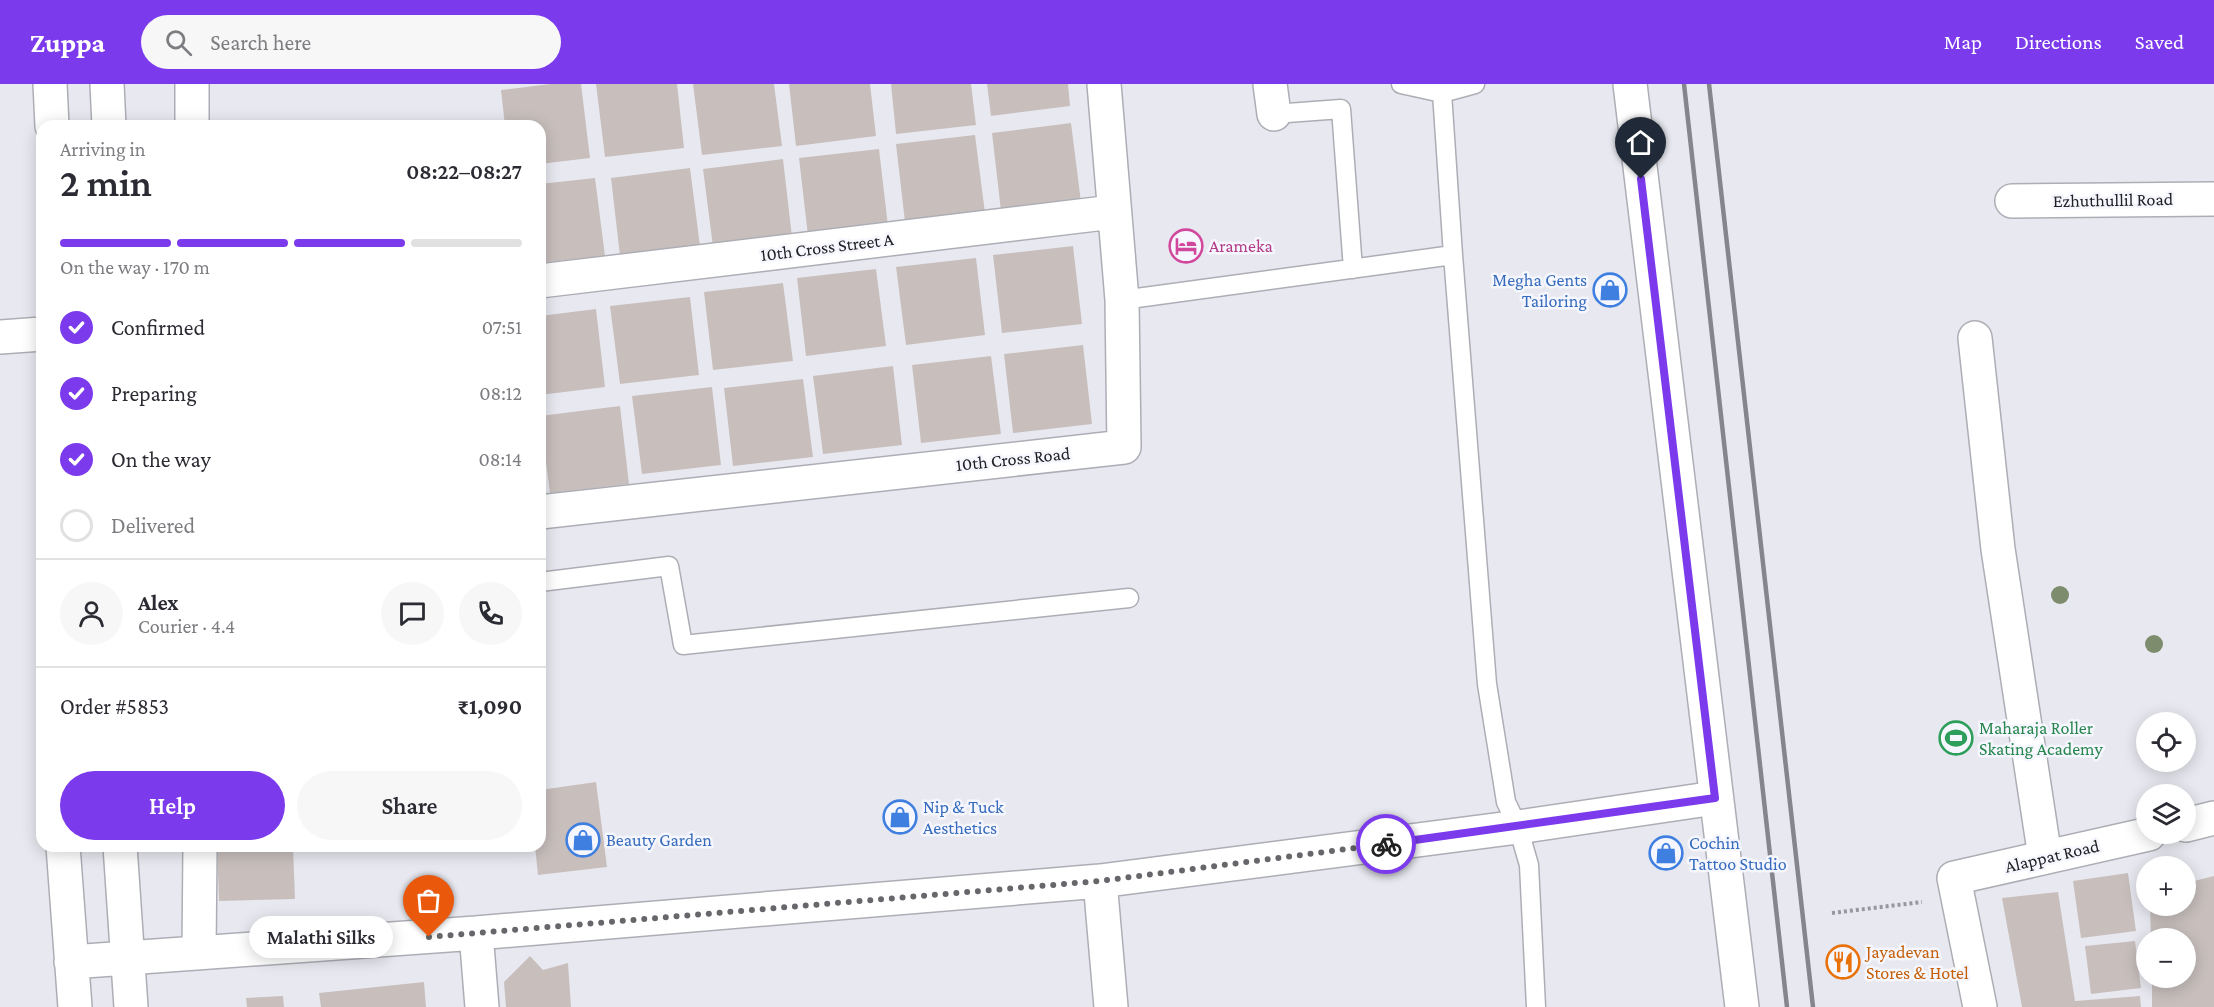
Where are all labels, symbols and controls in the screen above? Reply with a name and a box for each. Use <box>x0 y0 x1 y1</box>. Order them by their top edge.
search box <box>141 15 561 69</box>
icon: search <box>162 26 195 59</box>
text: Zuppa <box>30 27 105 58</box>
text: Search here <box>210 30 311 55</box>
text: Map <box>1944 30 1982 54</box>
text: Directions <box>2015 30 2102 54</box>
text: Saved <box>2135 30 2184 54</box>
pin <box>1615 117 1666 179</box>
icon: home <box>1624 126 1657 159</box>
text: Arriving in <box>60 138 145 160</box>
text: 08:22–08:27 <box>406 159 522 184</box>
text: 2 min <box>60 161 152 204</box>
street label: Ezhuthullil Road <box>2053 189 2174 211</box>
hotel icon: Arameka <box>1168 228 1204 264</box>
street label: 10th Cross Street A <box>759 229 895 265</box>
place label: Arameka <box>1209 236 1273 256</box>
text: On the way · 170 m <box>60 256 210 278</box>
place label: Megha Gents Tailoring <box>1492 270 1587 311</box>
shop icon: Megha Gents Tailoring <box>1592 272 1628 308</box>
icon: check <box>60 311 93 344</box>
text: Confirmed <box>111 315 205 340</box>
text: 07:51 <box>482 316 522 338</box>
icon: check <box>60 377 93 410</box>
text: Preparing <box>111 381 197 406</box>
text: 08:12 <box>479 382 522 404</box>
icon: check <box>60 443 93 476</box>
street label: 10th Cross Road <box>955 443 1072 475</box>
text: On the way <box>111 447 211 472</box>
text: 08:14 <box>479 448 522 470</box>
text: Delivered <box>111 513 195 538</box>
button: person <box>60 582 123 645</box>
button: chat <box>381 582 444 645</box>
button: phone <box>459 582 522 645</box>
text: Alex <box>138 590 179 615</box>
text: Courier · 4.4 <box>138 615 235 637</box>
text: Order #5853 <box>60 694 169 719</box>
text: ₹1,090 <box>458 694 522 719</box>
map controls <box>2136 712 2196 988</box>
button: locate <box>2136 712 2196 772</box>
place label: Maharaja Roller Skating Academy <box>1979 718 2104 759</box>
sports icon: Maharaja Roller Skating Academy <box>1938 720 1974 756</box>
button: Help <box>60 771 285 840</box>
button: Share <box>297 771 522 840</box>
button: layers <box>2136 784 2196 844</box>
place label: Nip & Tuck Aesthetics <box>923 797 1004 838</box>
shop icon: Nip & Tuck Aesthetics <box>882 799 918 835</box>
courier <box>1356 814 1416 874</box>
shop icon: Beauty Garden <box>565 822 601 858</box>
icon: bike <box>1370 828 1403 861</box>
place label: Beauty Garden <box>606 830 712 850</box>
place label: Cochin Tattoo Studio <box>1689 833 1787 874</box>
shop icon: Cochin Tattoo Studio <box>1648 835 1684 871</box>
street label: Alappat Road <box>2003 835 2102 877</box>
button: + <box>2136 856 2196 916</box>
pin <box>403 875 454 937</box>
icon: bag <box>412 884 445 917</box>
callout: Malathi Silks <box>249 916 393 958</box>
text: Malathi Silks <box>267 926 375 948</box>
button: − <box>2136 928 2196 988</box>
place label: Jayadevan Stores & Hotel <box>1864 942 1969 983</box>
restaurant icon: Jayadevan Stores & Hotel <box>1825 944 1861 980</box>

